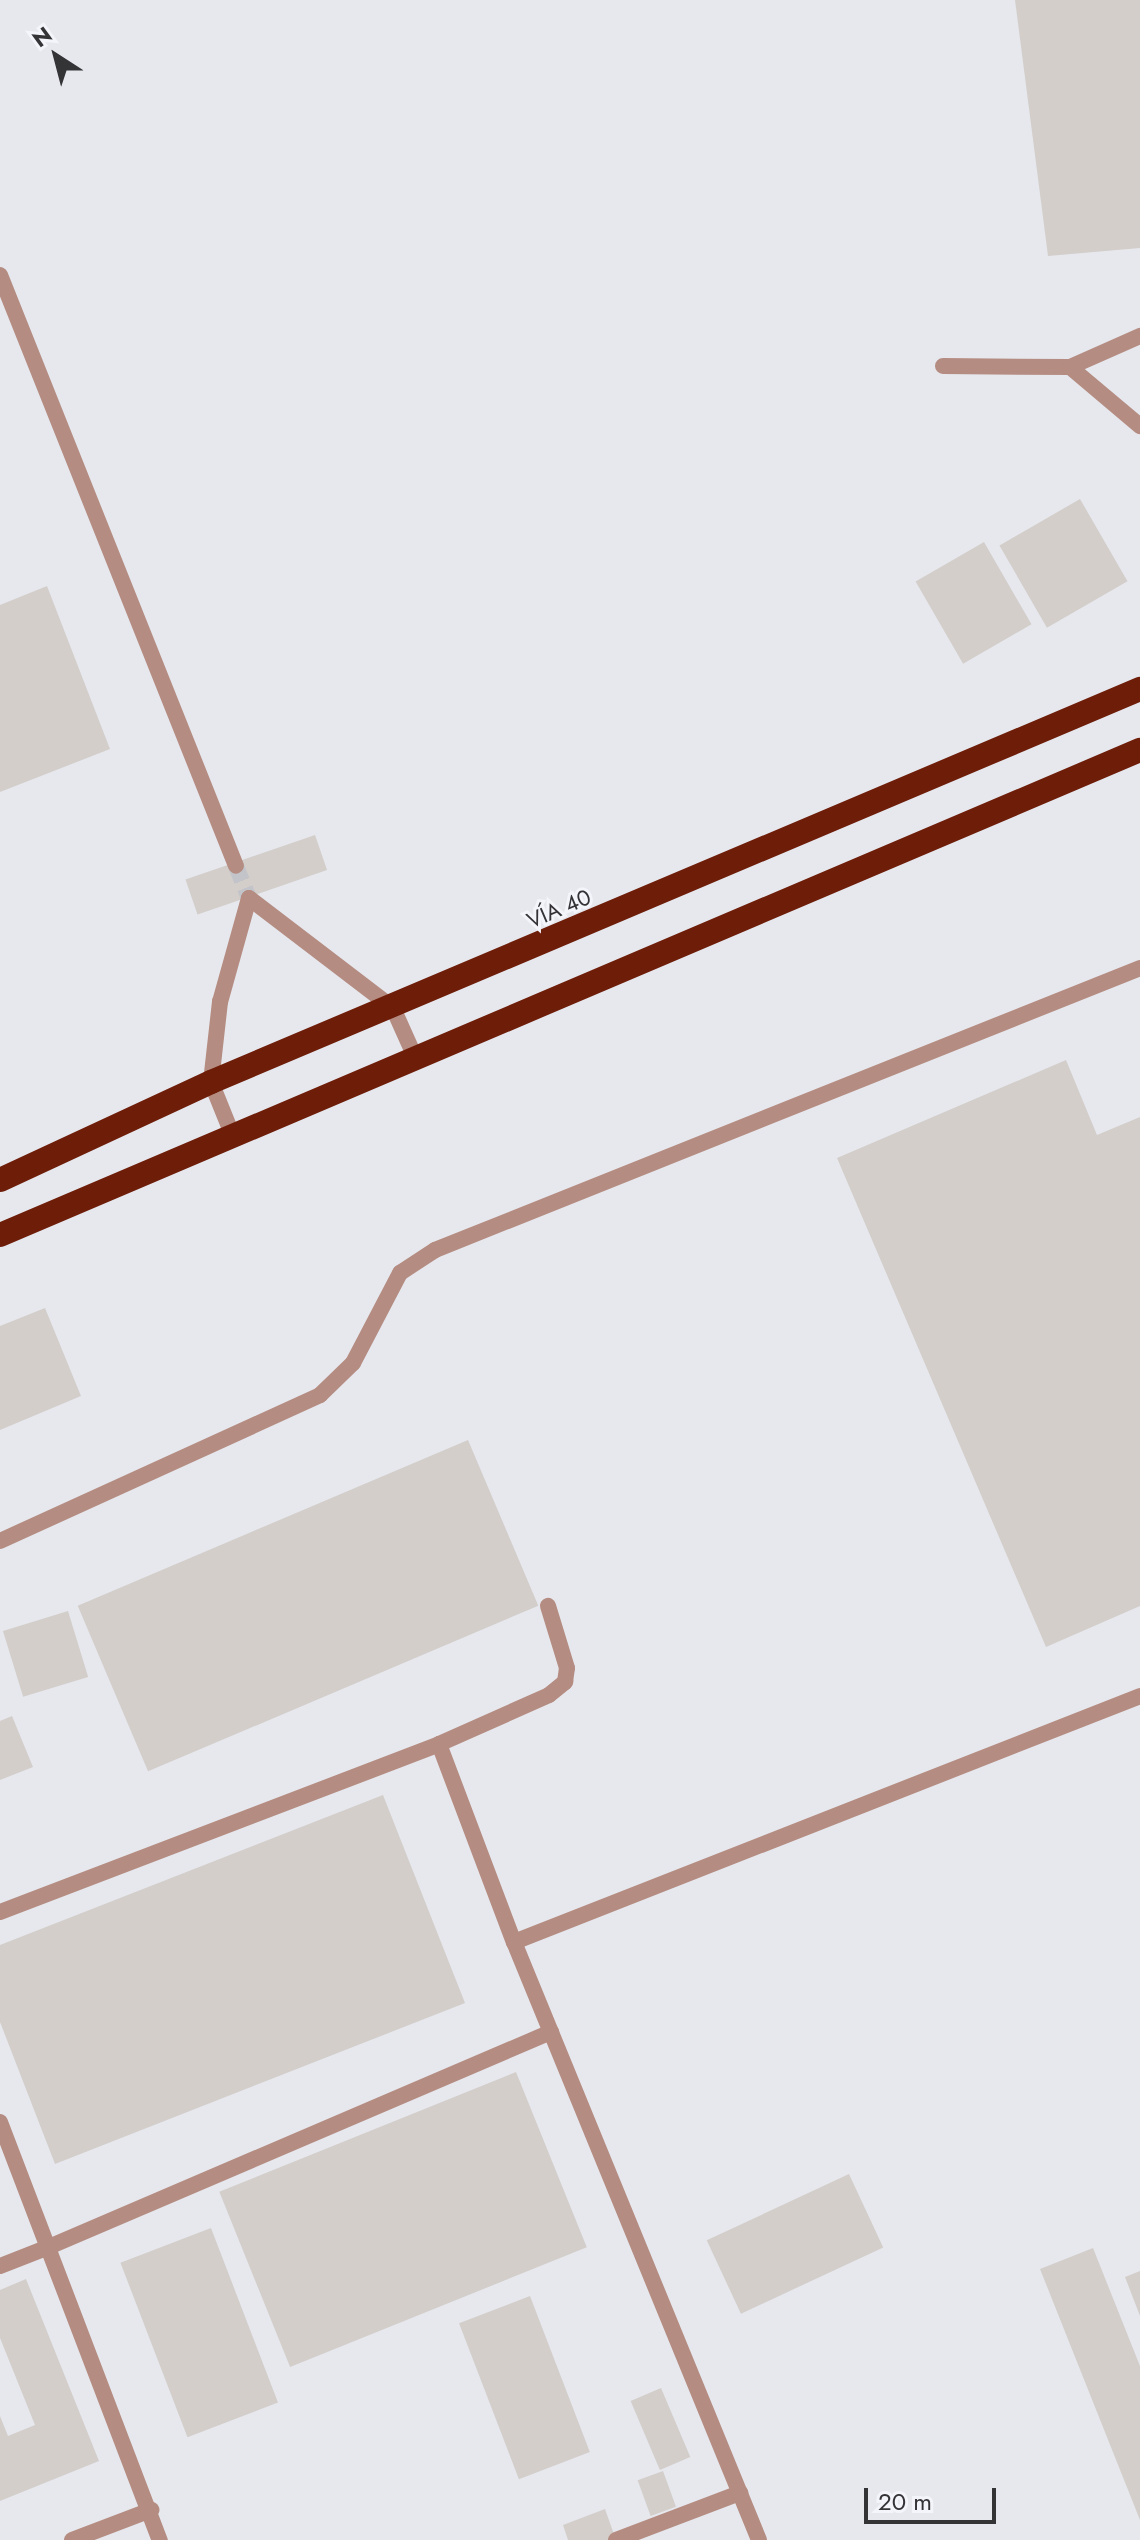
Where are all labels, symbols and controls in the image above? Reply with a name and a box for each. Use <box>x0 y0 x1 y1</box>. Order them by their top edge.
north arrow <box>16 16 96 96</box>
text: N <box>25 19 58 55</box>
street label: VÍA 40 <box>523 884 595 934</box>
scale bar <box>868 2472 1000 2522</box>
text: 20 m <box>878 2484 932 2519</box>

